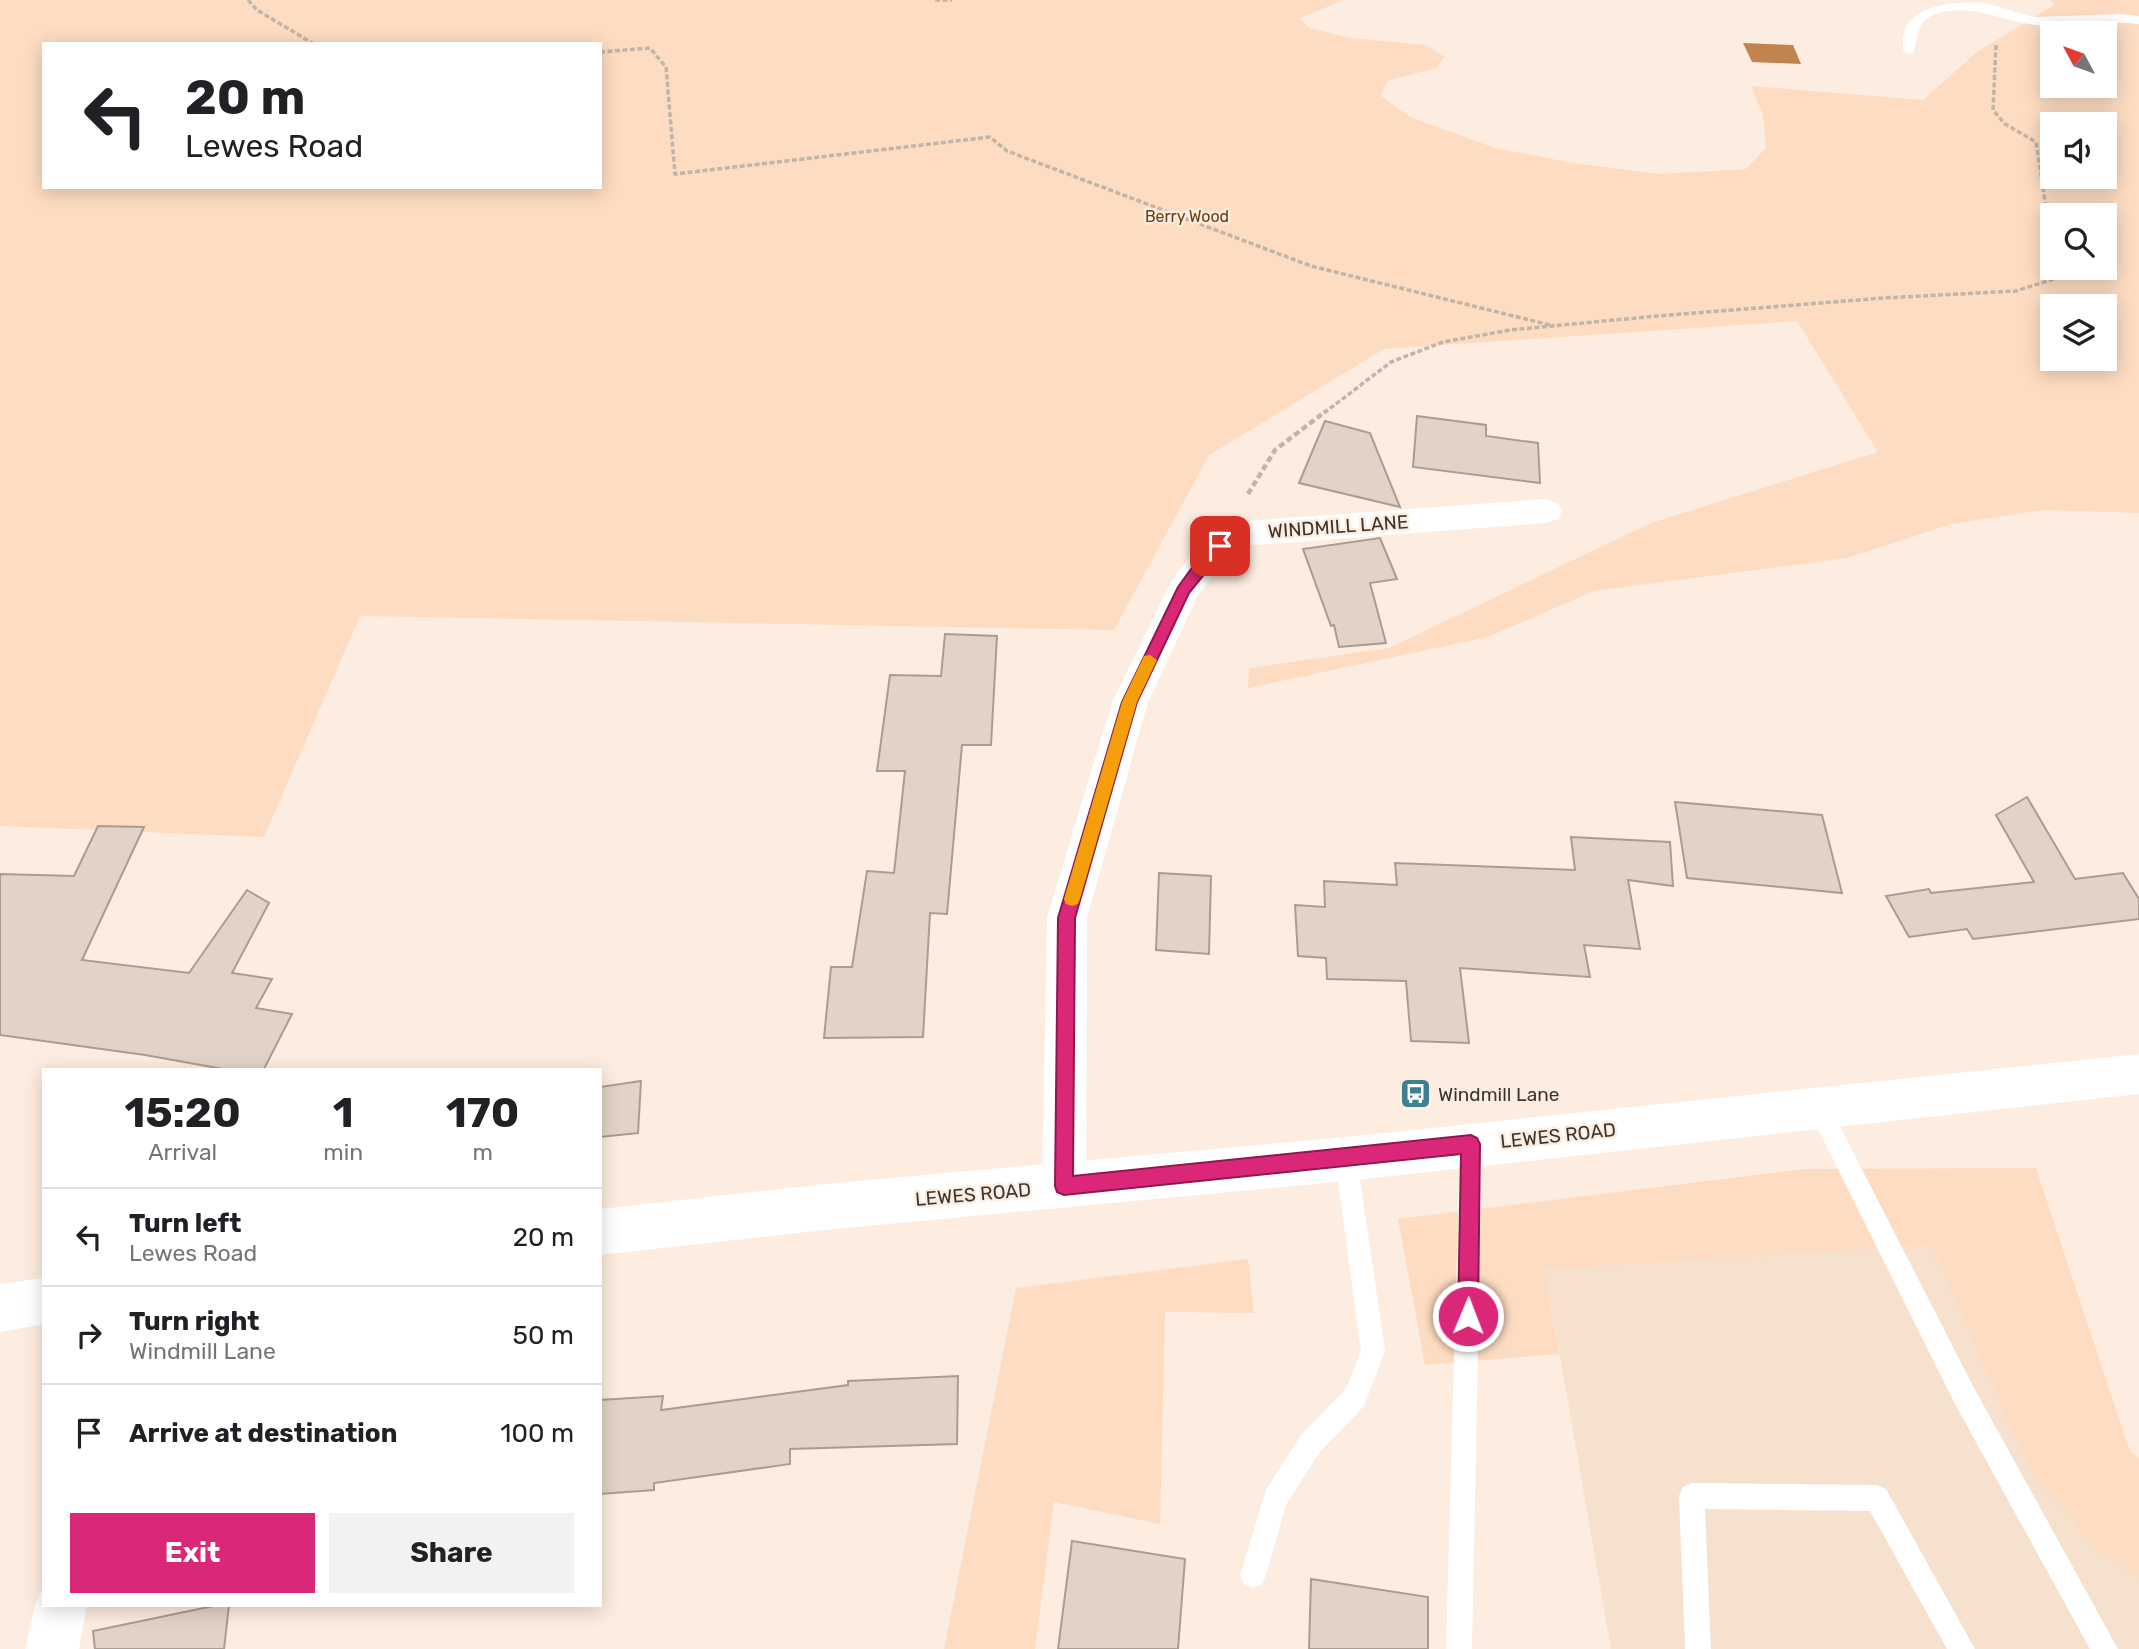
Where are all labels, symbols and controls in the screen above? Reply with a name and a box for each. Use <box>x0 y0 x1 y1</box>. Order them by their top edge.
north arrow <box>2040 21 2118 98</box>
map controls <box>2040 21 2117 371</box>
text: 20 m <box>185 68 306 126</box>
icon: left <box>70 70 161 161</box>
button: sound <box>2040 112 2117 189</box>
text: Lewes Road <box>185 127 363 165</box>
button: search <box>2040 203 2117 280</box>
park label: Berry Wood <box>1145 207 1229 226</box>
button: layers <box>2040 294 2117 371</box>
street label: WINDMILL LANE <box>1267 510 1409 543</box>
pin <box>1190 516 1250 576</box>
icon: arrive <box>1201 527 1239 565</box>
bus stop icon: Windmill Lane <box>1398 1077 1432 1111</box>
place label: Windmill Lane <box>1438 1083 1559 1106</box>
text: 15:20 <box>125 1088 241 1138</box>
text: 1 <box>333 1088 354 1138</box>
text: 170 <box>446 1088 519 1138</box>
street label: LEWES ROAD <box>1499 1118 1617 1153</box>
text: Arrival <box>148 1138 217 1166</box>
text: min <box>323 1138 363 1166</box>
text: m <box>472 1138 493 1166</box>
street label: LEWES ROAD <box>914 1178 1032 1211</box>
text: Turn left <box>129 1208 241 1239</box>
icon: left <box>70 1218 108 1256</box>
text: 20 m <box>513 1222 574 1253</box>
text: Lewes Road <box>129 1239 257 1267</box>
position arrow <box>1431 1279 1505 1353</box>
text: Turn right <box>129 1306 259 1337</box>
icon: right <box>70 1316 108 1354</box>
text: 50 m <box>513 1320 574 1351</box>
text: Windmill Lane <box>129 1337 276 1365</box>
icon: arrive <box>70 1414 108 1452</box>
text: Arrive at destination <box>129 1418 397 1449</box>
text: 100 m <box>500 1418 574 1449</box>
button: Exit <box>70 1513 315 1593</box>
button: Share <box>329 1513 574 1593</box>

